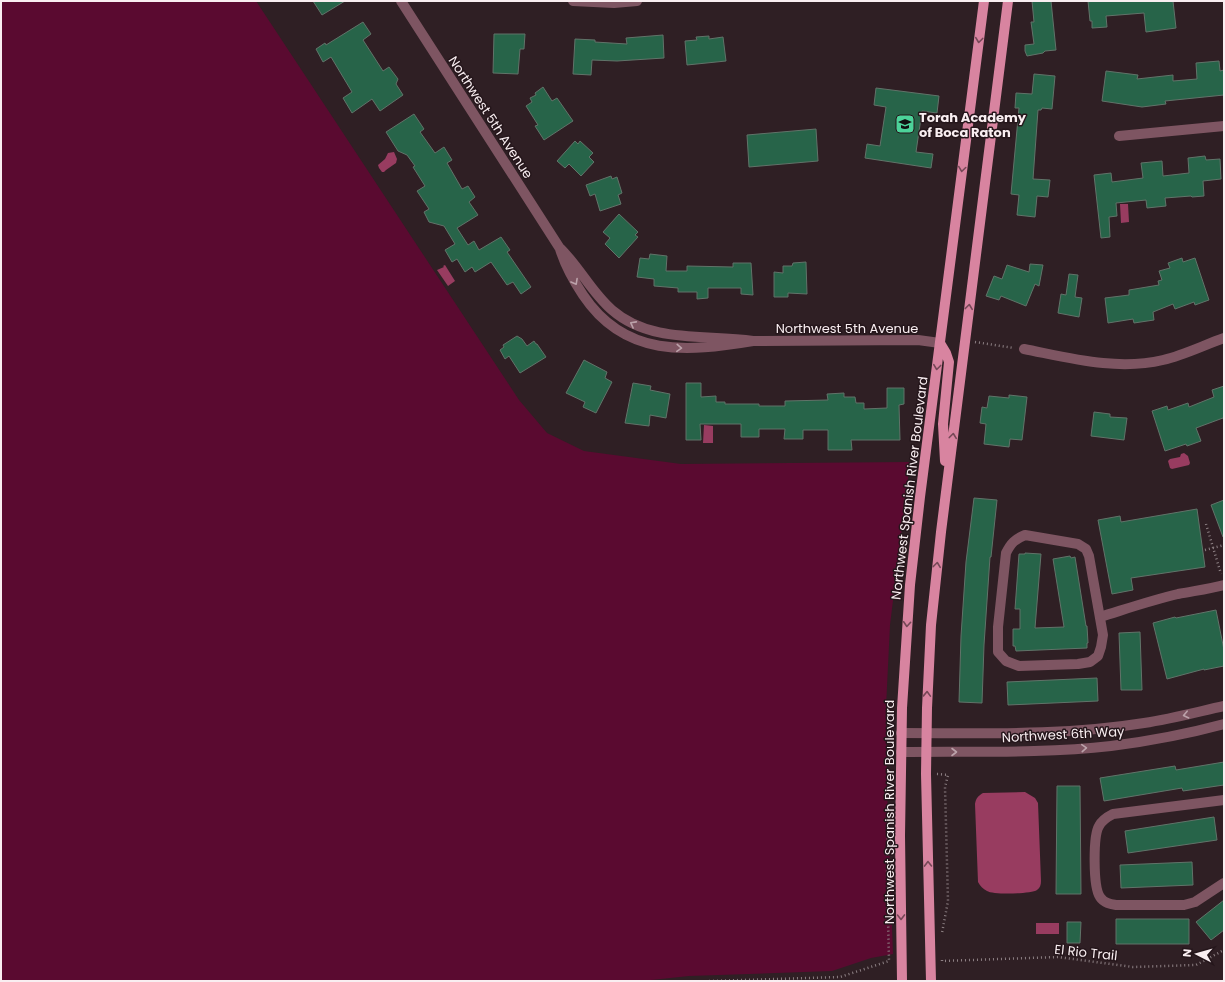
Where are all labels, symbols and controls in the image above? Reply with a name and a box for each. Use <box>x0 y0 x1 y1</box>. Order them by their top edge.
one-way arrow <box>975 37 984 43</box>
street label: Northwest 5th Avenue <box>444 52 537 182</box>
place label: Torah Academy of Boca Raton <box>919 108 1027 142</box>
school or university icon: Torah Academy of Boca Raton <box>894 113 916 135</box>
one-way arrow <box>958 166 967 172</box>
one-way arrow <box>570 278 578 285</box>
one-way arrow <box>964 304 973 310</box>
street label: Northwest 5th Avenue <box>776 319 918 338</box>
one-way arrow <box>629 321 637 328</box>
one-way arrow <box>676 344 682 352</box>
one-way arrow <box>933 364 942 370</box>
street label: Northwest Spanish River Boulevard <box>886 375 933 601</box>
one-way arrow <box>948 433 957 439</box>
one-way arrow <box>932 562 941 568</box>
one-way arrow <box>903 621 912 627</box>
one-way arrow <box>923 691 932 697</box>
street label: Northwest Spanish River Boulevard <box>880 700 899 924</box>
one-way arrow <box>1183 710 1190 719</box>
street label: Northwest 6th Way <box>1001 722 1125 747</box>
one-way arrow <box>1081 743 1087 752</box>
one-way arrow <box>951 747 957 756</box>
one-way arrow <box>924 861 933 867</box>
one-way arrow <box>896 914 905 920</box>
north arrow <box>1177 934 1217 974</box>
street label: El Rio Trail <box>1053 940 1118 965</box>
text: N <box>1179 948 1195 958</box>

